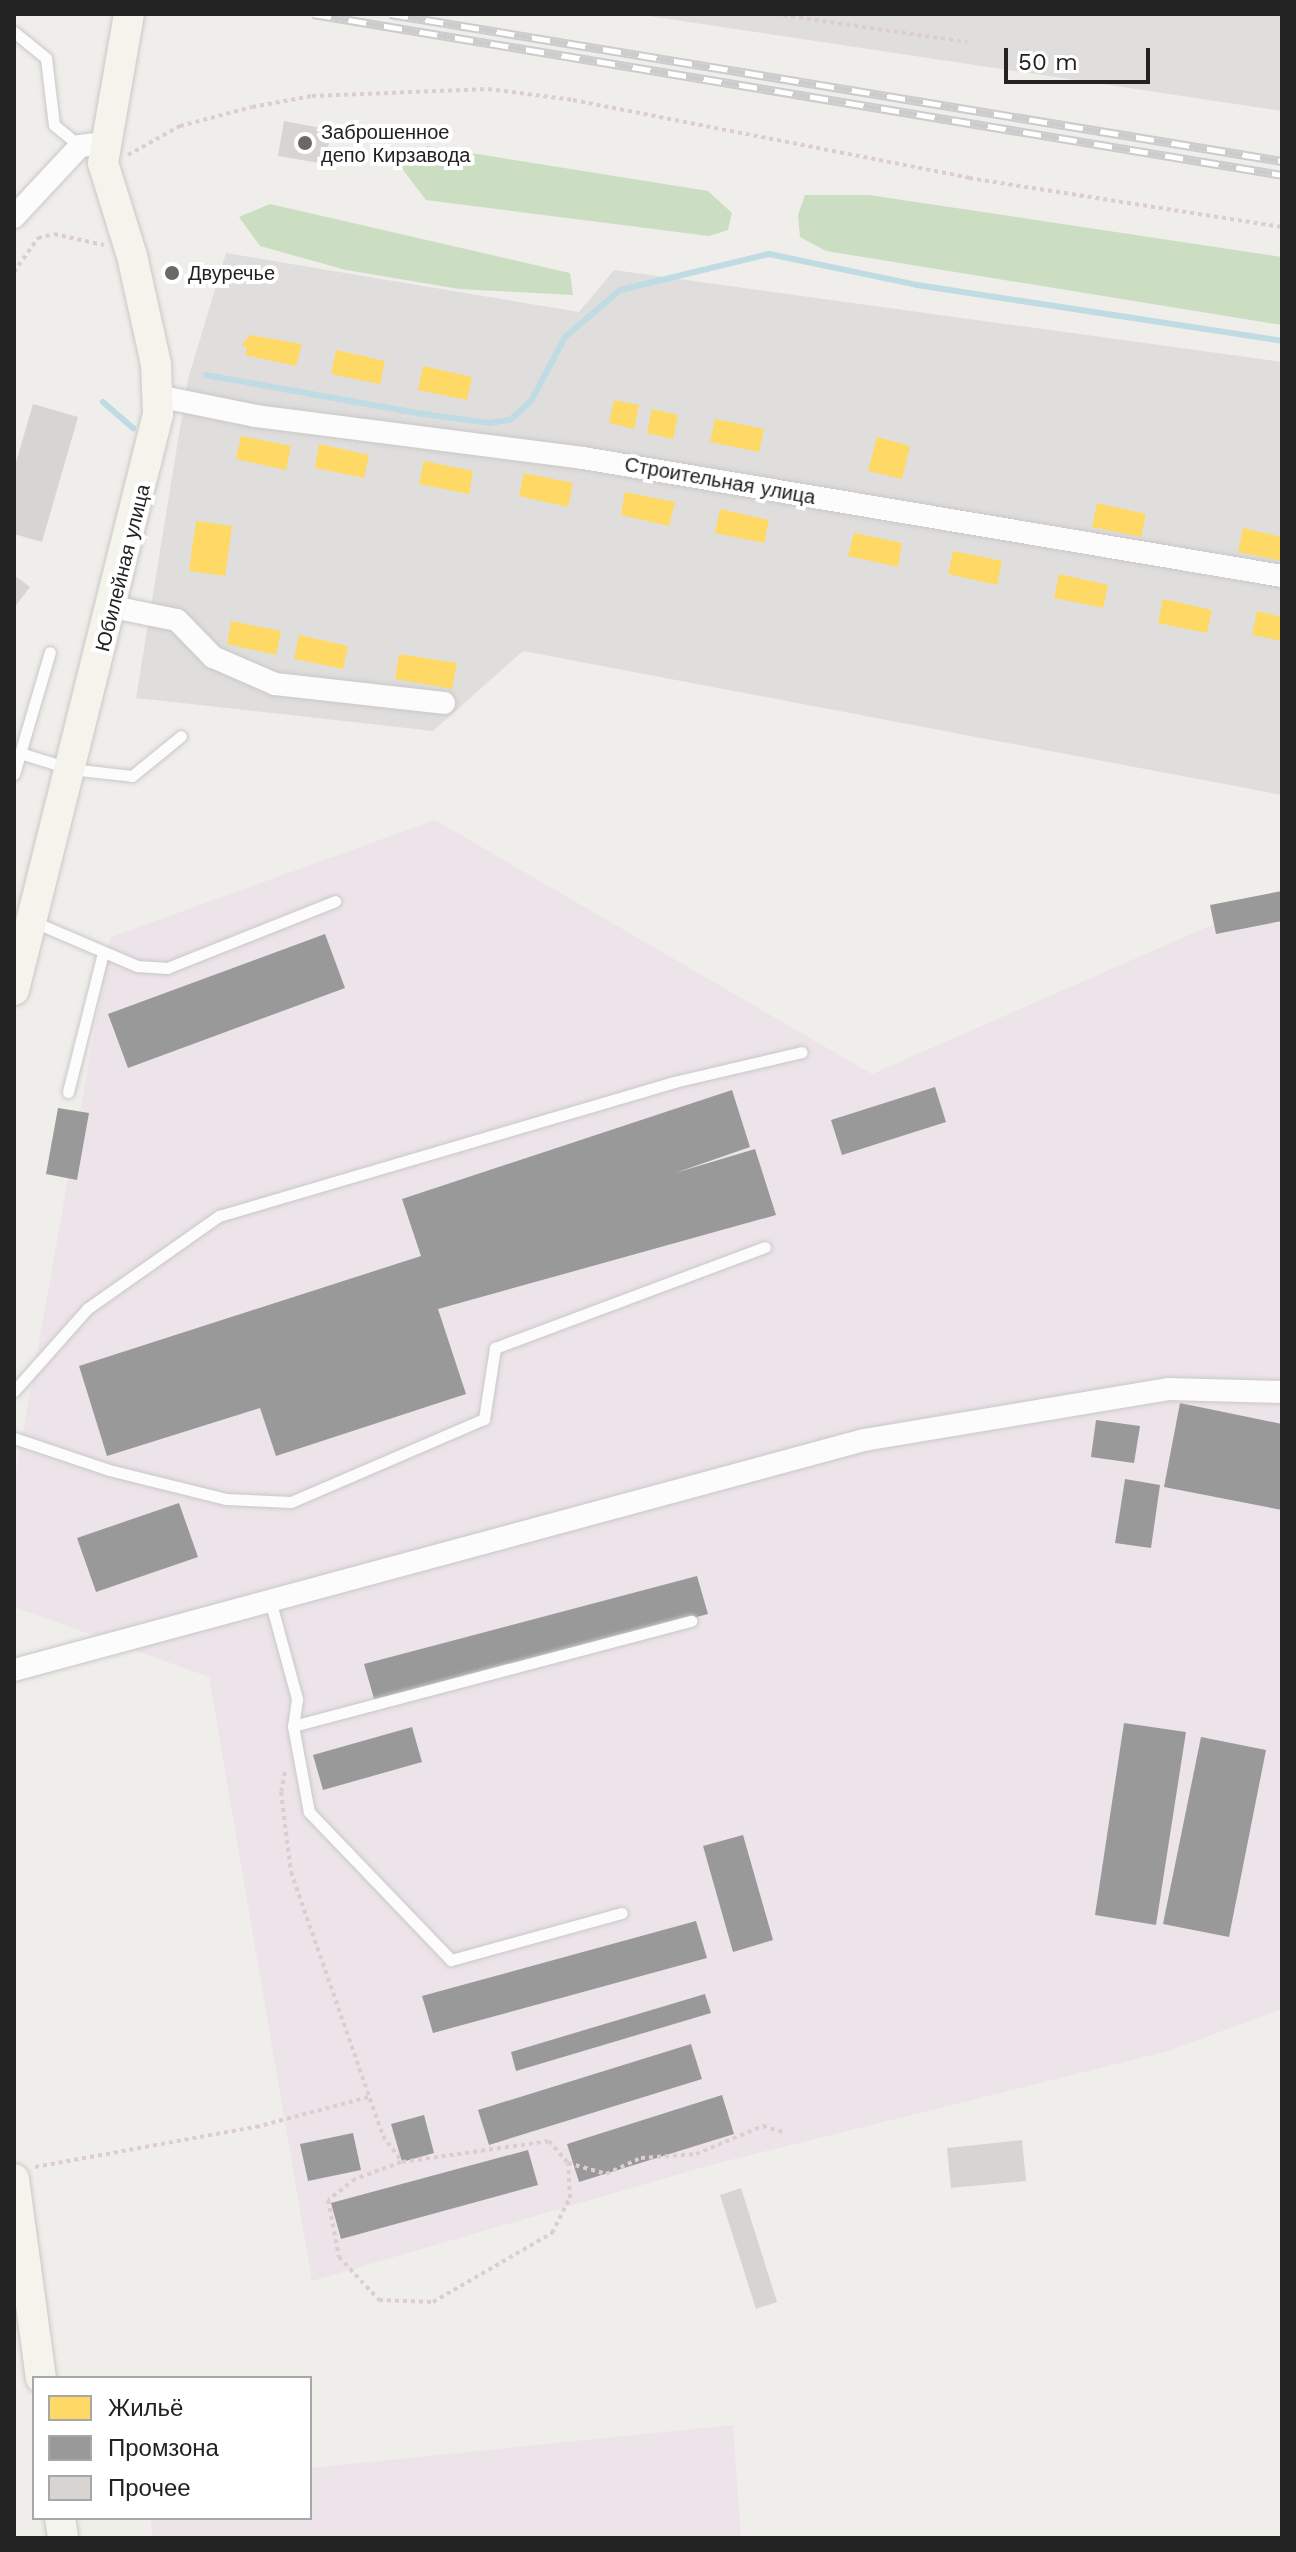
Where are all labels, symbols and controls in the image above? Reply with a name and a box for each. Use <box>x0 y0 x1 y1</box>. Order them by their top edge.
scale bar <box>1008 32 1154 82</box>
text: 50 m <box>1018 48 1078 76</box>
place label: Заброшенное депо Кирзавода <box>321 120 470 167</box>
marker: Заброшенное депо Кирзавода <box>296 134 314 152</box>
place label: Двуречье <box>188 261 275 285</box>
marker: Двуречье <box>163 264 181 282</box>
street label: Строительная улица <box>623 452 817 510</box>
street label: Юбилейная улица <box>91 482 155 654</box>
legend <box>32 2376 312 2520</box>
text: Жильё <box>108 2394 183 2422</box>
text: Промзона <box>108 2434 219 2462</box>
text: Прочее <box>108 2474 191 2502</box>

